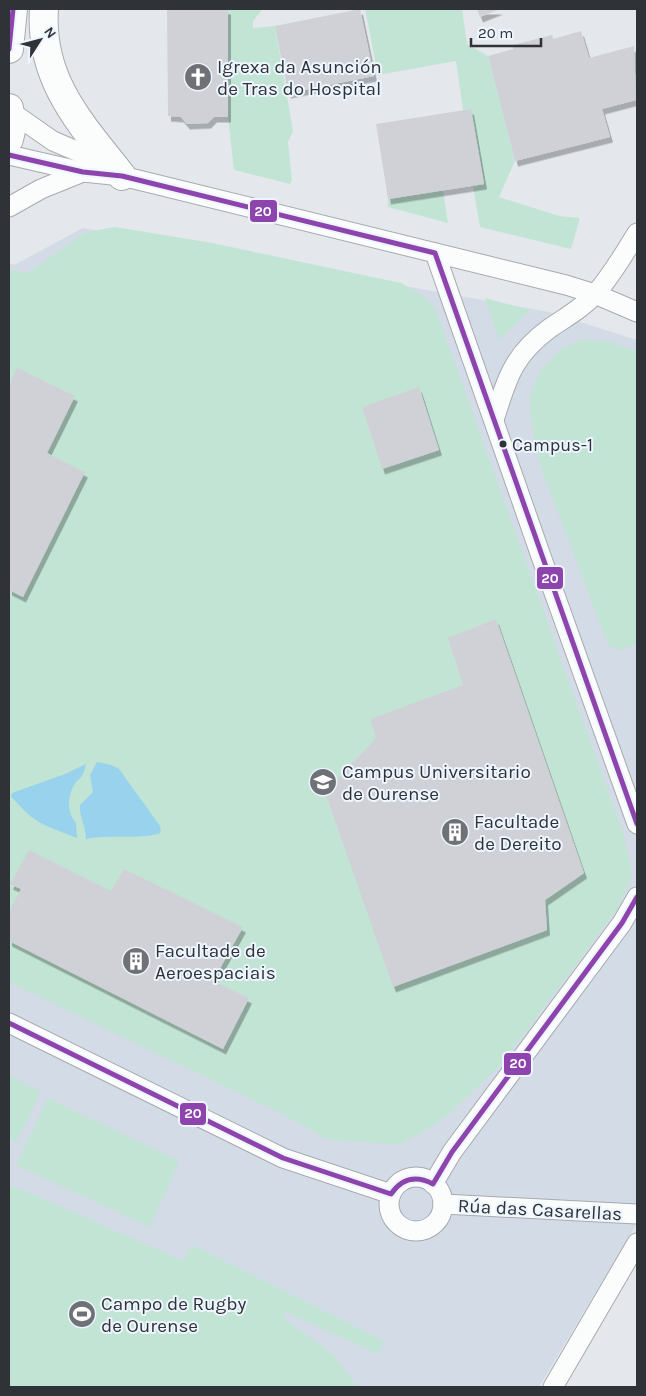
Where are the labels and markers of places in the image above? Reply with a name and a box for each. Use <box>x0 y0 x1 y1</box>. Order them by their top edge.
place label: Igrexa da Asunción de Tras do Hospital <box>217 56 382 100</box>
church icon: Igrexa da Asunción de Tras do Hospital <box>183 62 213 92</box>
place label: Campus-1 <box>512 434 593 456</box>
marker: Campus-1 <box>498 439 508 449</box>
place label: Campus Universitario de Ourense <box>342 761 531 805</box>
school or university icon: Campus Universitario de Ourense <box>308 767 338 797</box>
place label: Facultade de Dereito <box>474 811 562 855</box>
building icon: Facultade de Dereito <box>440 817 470 847</box>
place label: Facultade de Aeroespaciais <box>155 940 276 984</box>
building icon: Facultade de Aeroespaciais <box>121 946 151 976</box>
place label: Campo de Rugby de Ourense <box>101 1293 247 1337</box>
sports icon: Campo de Rugby de Ourense <box>67 1299 97 1329</box>

